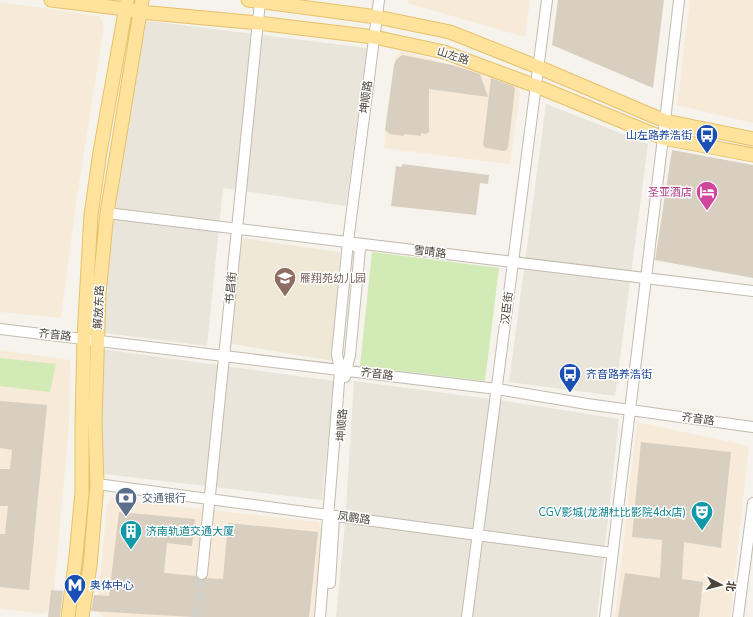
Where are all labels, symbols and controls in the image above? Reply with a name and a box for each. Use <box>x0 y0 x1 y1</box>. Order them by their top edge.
street label: 山左路 <box>435 44 471 68</box>
street label: 坤顺路 <box>357 80 375 114</box>
bus stop icon: 山左路养浩街 <box>694 122 720 155</box>
place label: 山左路养浩街 <box>626 128 692 143</box>
hotel icon: 圣亚酒店 <box>694 179 720 212</box>
place label: 圣亚酒店 <box>648 185 692 200</box>
street label: 雪晴路 <box>413 243 447 261</box>
school or university icon: 雁翔苑幼儿园 <box>272 265 298 298</box>
street label: 书昌街 <box>222 271 240 305</box>
place label: 雁翔苑幼儿园 <box>300 271 366 286</box>
street label: 解放东路 <box>90 285 108 329</box>
street label: 汉臣街 <box>498 291 516 325</box>
street label: 齐音路 <box>38 326 72 344</box>
bus stop icon: 齐音路养浩街 <box>557 361 583 394</box>
street label: 齐音路 <box>360 365 394 383</box>
place label: 齐音路养浩街 <box>586 367 652 382</box>
street label: 坤顺路 <box>333 408 351 442</box>
street label: 齐音路 <box>681 409 715 429</box>
bank icon: 交通银行 <box>113 485 139 518</box>
place label: 交通银行 <box>142 491 186 506</box>
theatre icon: CGV影城(龙湖杜比影院4dx店) <box>689 499 715 532</box>
place label: CGV影城(龙湖杜比影院4dx店) <box>539 505 686 520</box>
street label: 凤鹏路 <box>337 508 371 528</box>
building icon: 济南轨道交通大厦 <box>118 518 144 551</box>
place label: 济南轨道交通大厦 <box>146 524 234 539</box>
north arrow <box>701 565 741 605</box>
metro station icon: 奥体中心 <box>62 572 88 605</box>
place label: 奥体中心 <box>90 578 134 593</box>
text: 北 <box>722 580 739 593</box>

